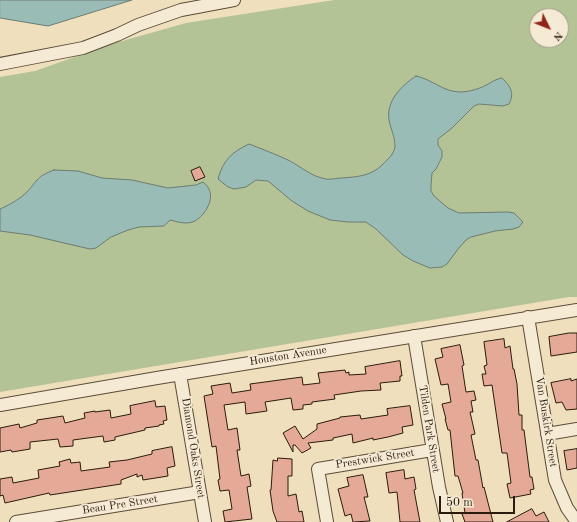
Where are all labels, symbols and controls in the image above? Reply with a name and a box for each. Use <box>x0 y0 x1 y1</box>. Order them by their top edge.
north arrow <box>529 8 569 48</box>
text: N <box>551 29 564 43</box>
street label: Houston Avenue <box>248 343 328 369</box>
street label: Van Buskirk Street <box>532 376 560 468</box>
street label: Tilden Park Street <box>416 384 442 474</box>
street label: Diamond Oaks Street <box>179 397 207 499</box>
street label: Prestwick Street <box>334 446 416 472</box>
scale bar <box>441 488 517 514</box>
street label: Beau Pre Street <box>81 493 159 517</box>
text: 50 m <box>446 497 473 509</box>

